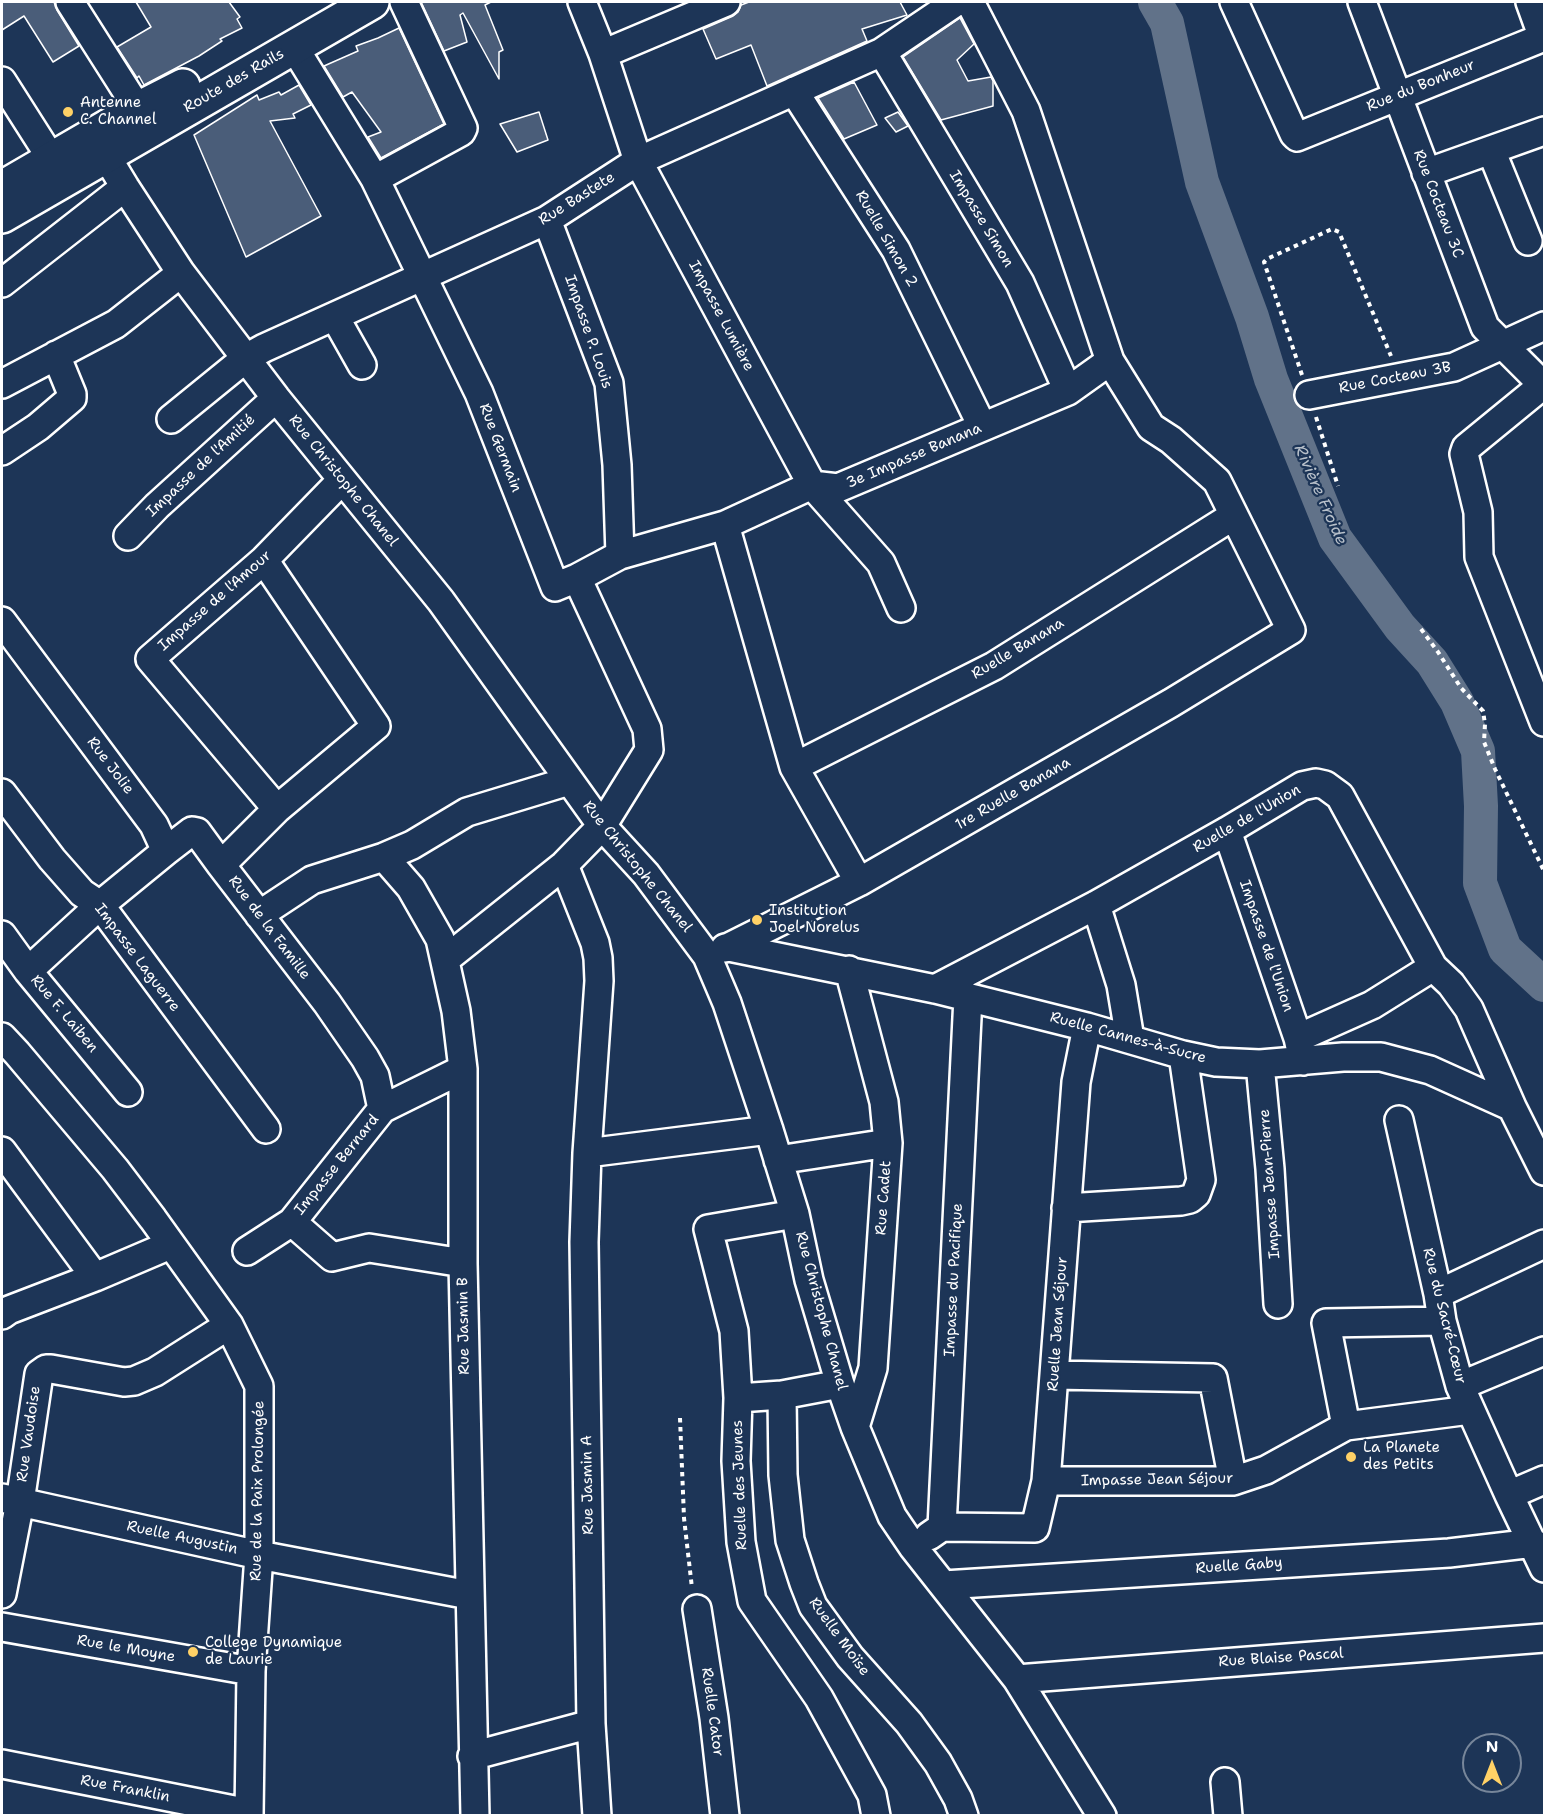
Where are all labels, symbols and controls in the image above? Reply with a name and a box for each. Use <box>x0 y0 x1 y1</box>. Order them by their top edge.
street label: Route des Rails <box>181 45 287 117</box>
street label: Rue du Bonheur <box>1364 56 1478 116</box>
place label: Antenne C. Channel <box>80 94 156 129</box>
marker: Antenne C. Channel <box>61 105 75 119</box>
street label: Rue Cocteau 3C <box>1409 147 1467 261</box>
street label: Impasse Simon <box>945 167 1017 271</box>
street label: Rue Bastete <box>536 168 618 230</box>
street label: Ruelle Simon 2 <box>851 188 921 290</box>
street label: Impasse Lumière <box>684 258 758 374</box>
street label: Impasse P. Louis <box>560 273 616 391</box>
street label: Rue Cocteau 3B <box>1337 358 1453 398</box>
street label: Rue Germain <box>475 401 525 495</box>
street label: Impasse de l'Amitié <box>143 411 259 521</box>
street label: Rue Christophe Chanel <box>284 412 402 550</box>
street label: 3e Impasse Banana <box>844 419 984 493</box>
water label: Rivière Froide <box>1289 442 1351 548</box>
street label: Impasse de l'Amour <box>155 547 275 655</box>
street label: Ruelle Banana <box>969 614 1067 684</box>
street label: Rue Jolie <box>83 734 137 798</box>
street label: 1re Ruelle Banana <box>952 754 1074 834</box>
street label: Ruelle de l'Union <box>1190 781 1304 857</box>
street label: Rue Christophe Chanel <box>578 798 696 936</box>
street label: Rue de la Famille <box>224 873 314 983</box>
street label: Impasse de l'Union <box>1235 878 1297 1014</box>
street label: Impasse Laguerre <box>90 900 184 1016</box>
place label: Institution Joel Norelus <box>769 902 860 937</box>
marker: Institution Joel Norelus <box>750 913 764 927</box>
street label: Rue F. Laiben <box>26 972 102 1056</box>
street label: Ruelle Cannes-à-Sucre <box>1048 1008 1208 1068</box>
street label: Impasse Jean-Pierre <box>1256 1108 1284 1260</box>
street label: Impasse Bernard <box>291 1111 383 1219</box>
street label: Rue Cadet <box>872 1160 896 1236</box>
street label: Impasse du Pacifique <box>941 1203 967 1357</box>
street label: Rue Christophe Chanel <box>791 1230 851 1392</box>
street label: Rue du Sacré-Cœur <box>1418 1246 1470 1386</box>
street label: Ruelle Jean Séjour <box>1044 1256 1072 1392</box>
street label: Rue Jasmin B <box>454 1277 474 1375</box>
street label: Rue Vaudoise <box>13 1385 45 1483</box>
street label: Rue de la Paix Prolongée <box>247 1401 269 1581</box>
street label: Ruelle des Jeunes <box>729 1420 751 1550</box>
street label: Rue Jasmin A <box>578 1435 598 1535</box>
place label: La Planete des Petits <box>1363 1439 1440 1474</box>
marker: La Planete des Petits <box>1344 1450 1358 1464</box>
street label: Impasse Jean Séjour <box>1081 1470 1233 1490</box>
street label: Ruelle Augustin <box>125 1517 239 1559</box>
street label: Ruelle Gaby <box>1195 1554 1283 1578</box>
street label: Ruelle Moïse <box>805 1594 873 1680</box>
street label: Rue le Moyne <box>75 1631 177 1667</box>
place label: College Dynamique de Laurie <box>205 1634 342 1669</box>
marker: College Dynamique de Laurie <box>186 1645 200 1659</box>
street label: Rue Blaise Pascal <box>1218 1645 1344 1671</box>
street label: Ruelle Cator <box>697 1666 727 1758</box>
north arrow <box>1462 1733 1522 1793</box>
text: N <box>1486 1736 1498 1757</box>
street label: Rue Franklin <box>79 1772 171 1806</box>

